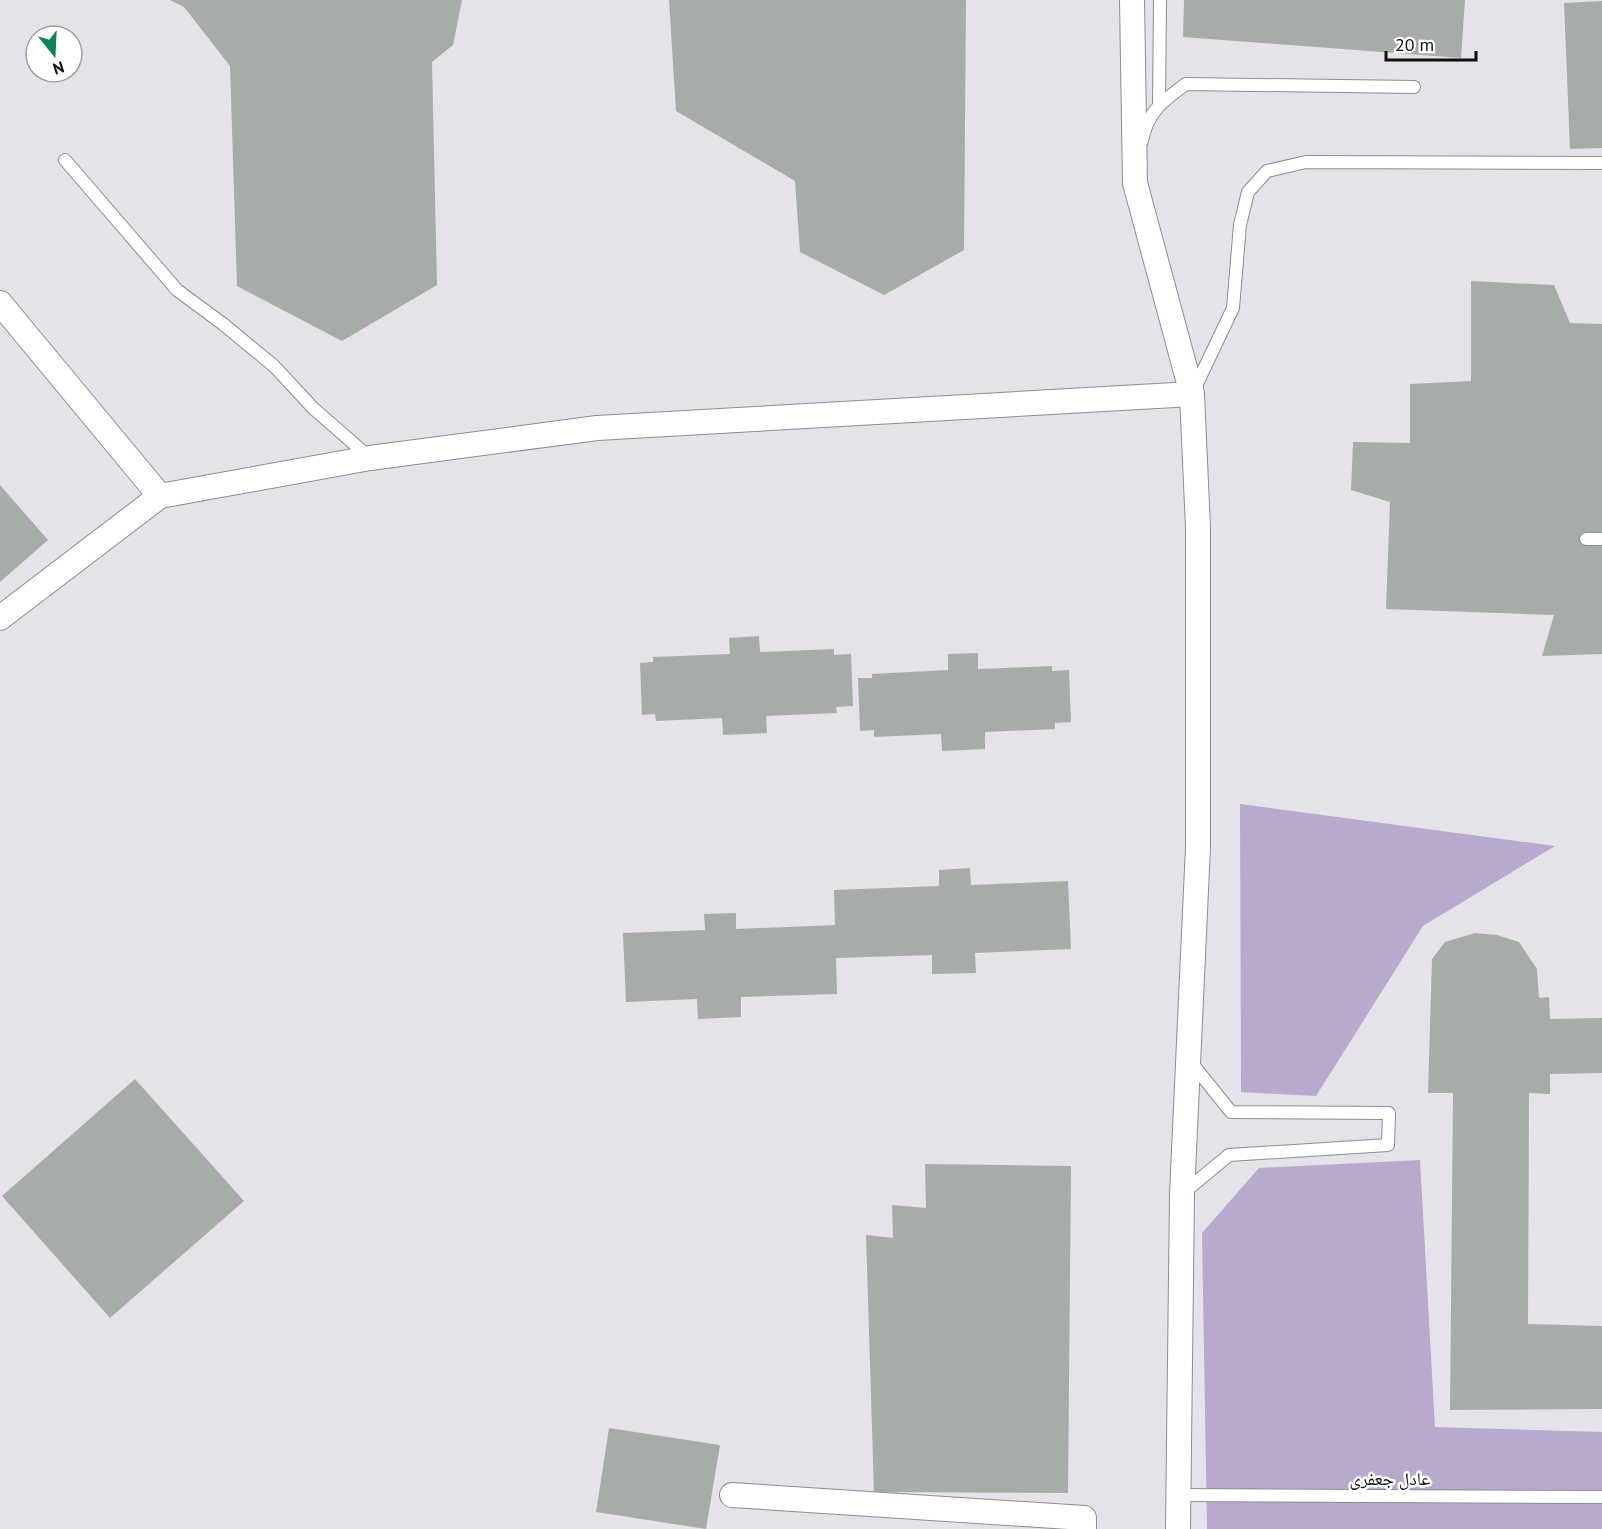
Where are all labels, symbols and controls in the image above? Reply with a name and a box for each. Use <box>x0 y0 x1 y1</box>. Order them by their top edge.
north arrow <box>24 24 84 84</box>
scale bar <box>1386 24 1476 62</box>
text: 20 m <box>1395 33 1434 56</box>
text: N <box>51 57 67 79</box>
street label: عادل جعفری <box>1350 1467 1430 1490</box>

